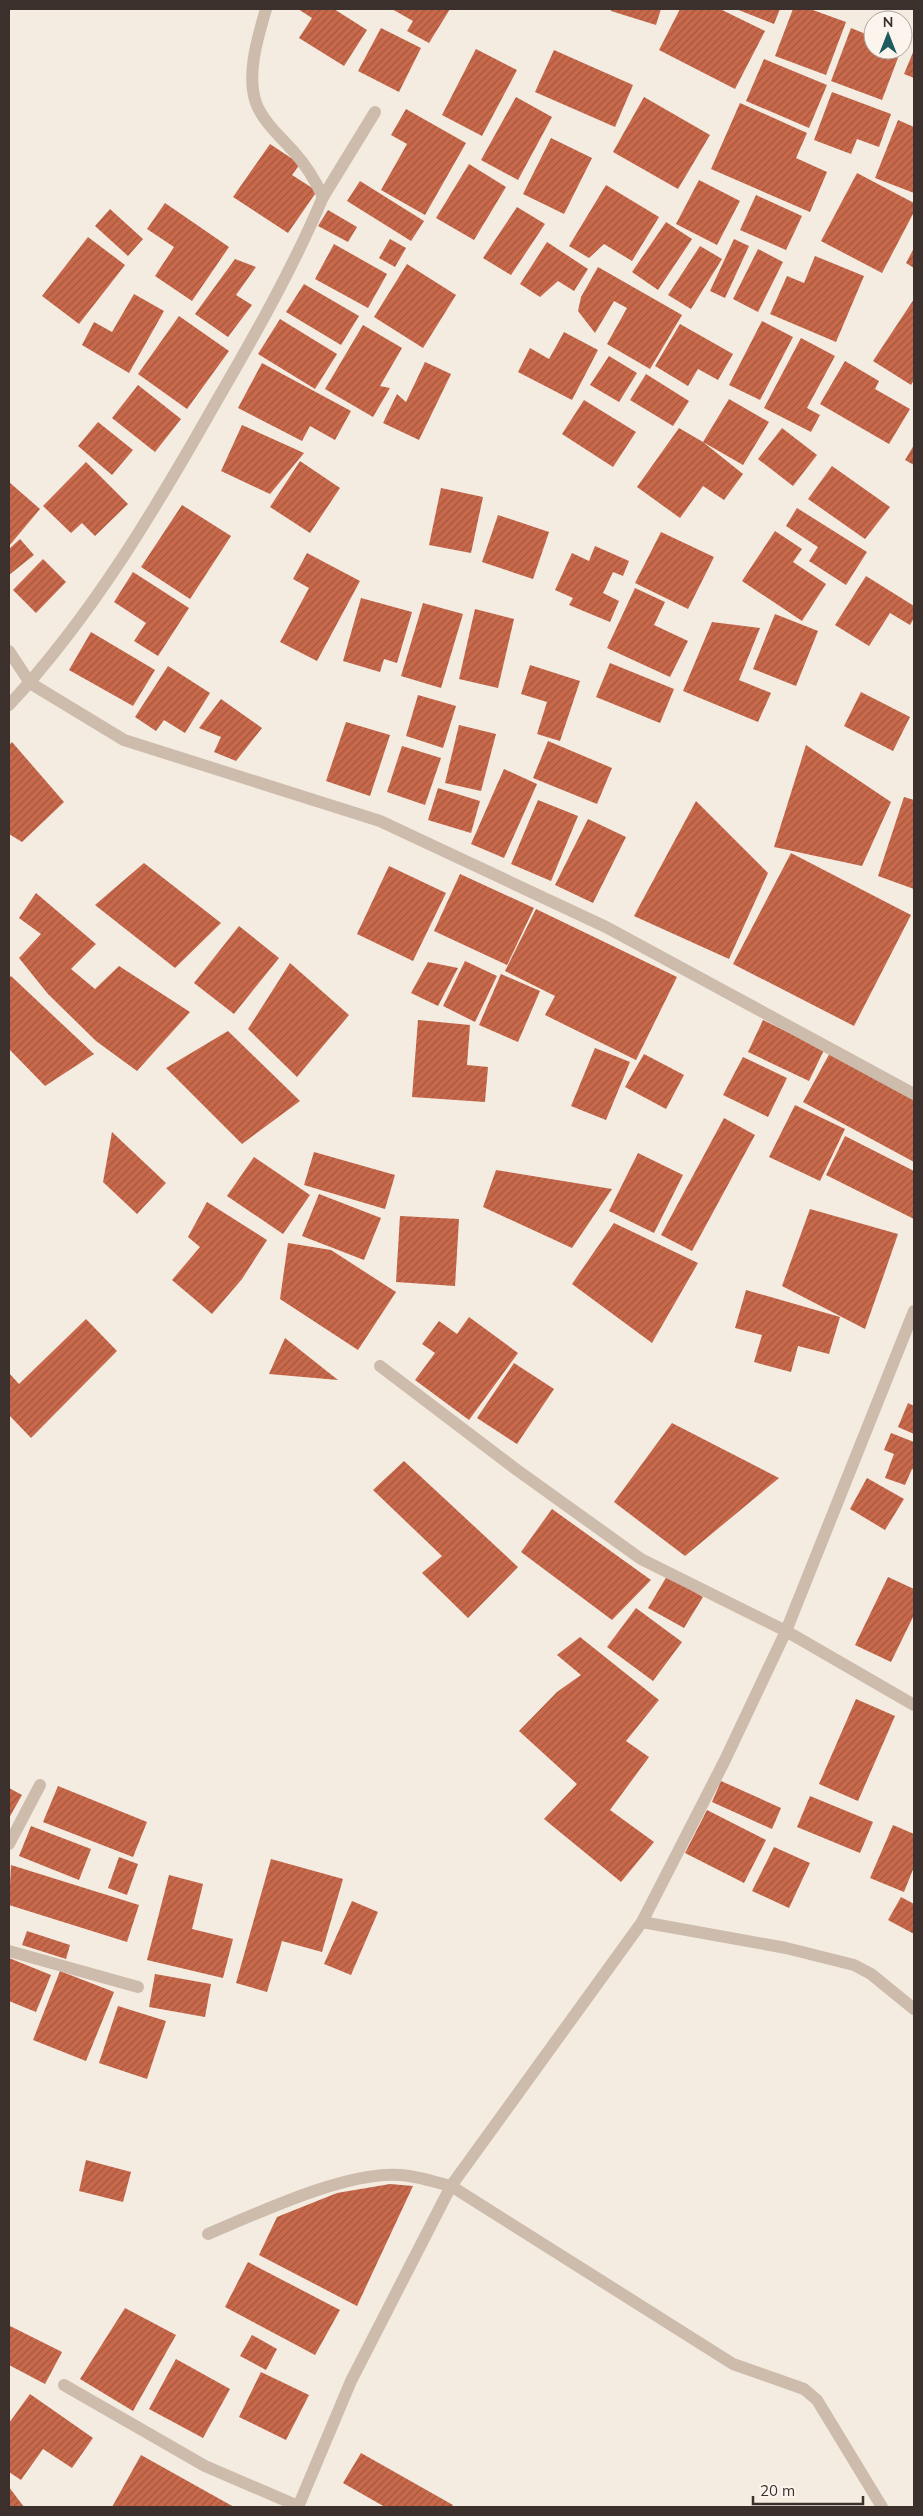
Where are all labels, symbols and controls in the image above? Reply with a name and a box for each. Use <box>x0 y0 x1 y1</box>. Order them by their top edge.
north arrow <box>863 10 913 60</box>
text: N <box>883 13 893 31</box>
scale bar <box>753 2474 863 2506</box>
text: 20 m <box>760 2481 795 2500</box>

